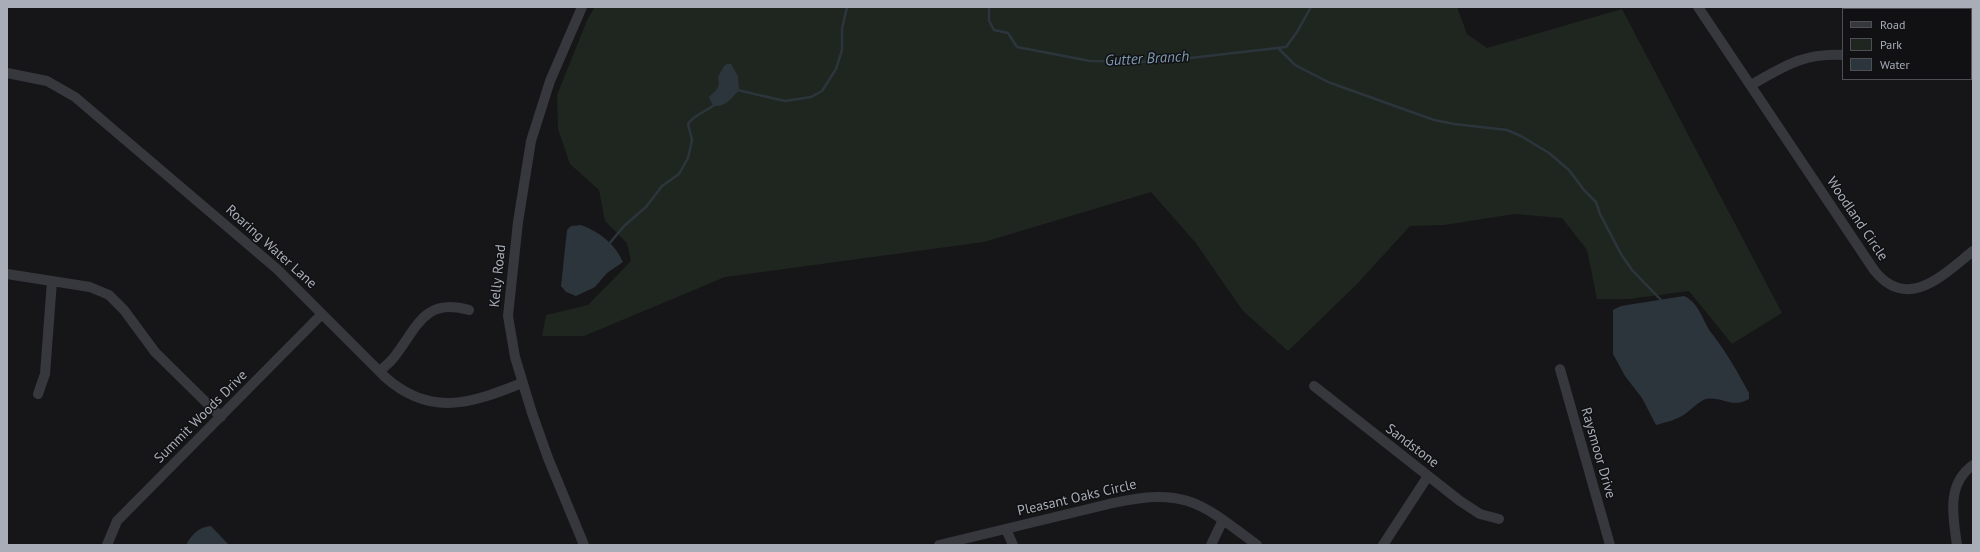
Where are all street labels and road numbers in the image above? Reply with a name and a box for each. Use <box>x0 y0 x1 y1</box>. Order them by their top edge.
street label: Woodland Circle <box>1823 174 1891 264</box>
street label: Roaring Water Lane <box>222 202 320 292</box>
street label: Kelly Road <box>486 244 510 308</box>
street label: Summit Woods Drive <box>151 367 251 467</box>
street label: Raysmoor Drive <box>1577 406 1619 500</box>
street label: Sandstone <box>1382 421 1442 471</box>
street label: Pleasant Oaks Circle <box>1016 476 1138 520</box>

